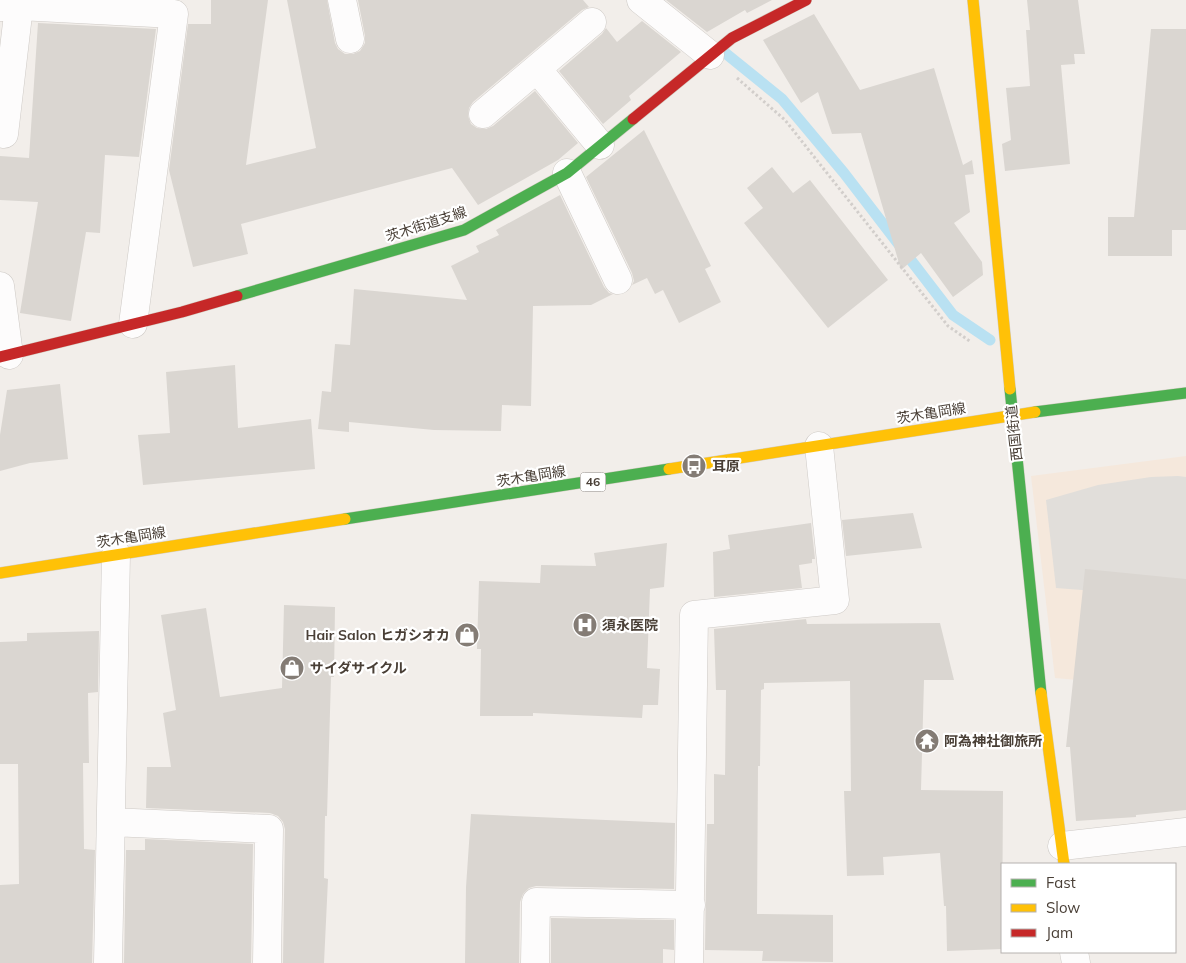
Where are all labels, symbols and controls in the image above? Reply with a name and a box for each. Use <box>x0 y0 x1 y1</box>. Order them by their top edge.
street label: 茨木街道支線 <box>383 202 469 246</box>
street label: 茨木亀岡線 <box>895 399 967 427</box>
street label: 西国街道 <box>1002 404 1026 462</box>
bus stop icon: 耳原 <box>681 453 707 479</box>
place label: 耳原 <box>712 457 740 475</box>
street label: 茨木亀岡線 <box>495 462 567 490</box>
road number: 46 <box>580 472 606 492</box>
street label: 茨木亀岡線 <box>95 523 167 551</box>
hospital icon: 須永医院 <box>572 612 598 638</box>
place label: 須永医院 <box>602 616 658 634</box>
shop icon: Hair Salon ヒガシオカ <box>454 622 480 648</box>
place label: Hair Salon ヒガシオカ <box>306 626 450 644</box>
shop icon: サイダサイクル <box>279 655 305 681</box>
place label: サイダサイクル <box>310 659 407 677</box>
temple icon: 阿為神社御旅所 <box>914 728 940 754</box>
place label: 阿為神社御旅所 <box>944 732 1042 750</box>
legend <box>1001 863 1176 953</box>
text: Fast <box>1046 873 1076 892</box>
text: Slow <box>1046 898 1080 917</box>
text: Jam <box>1046 923 1073 942</box>

